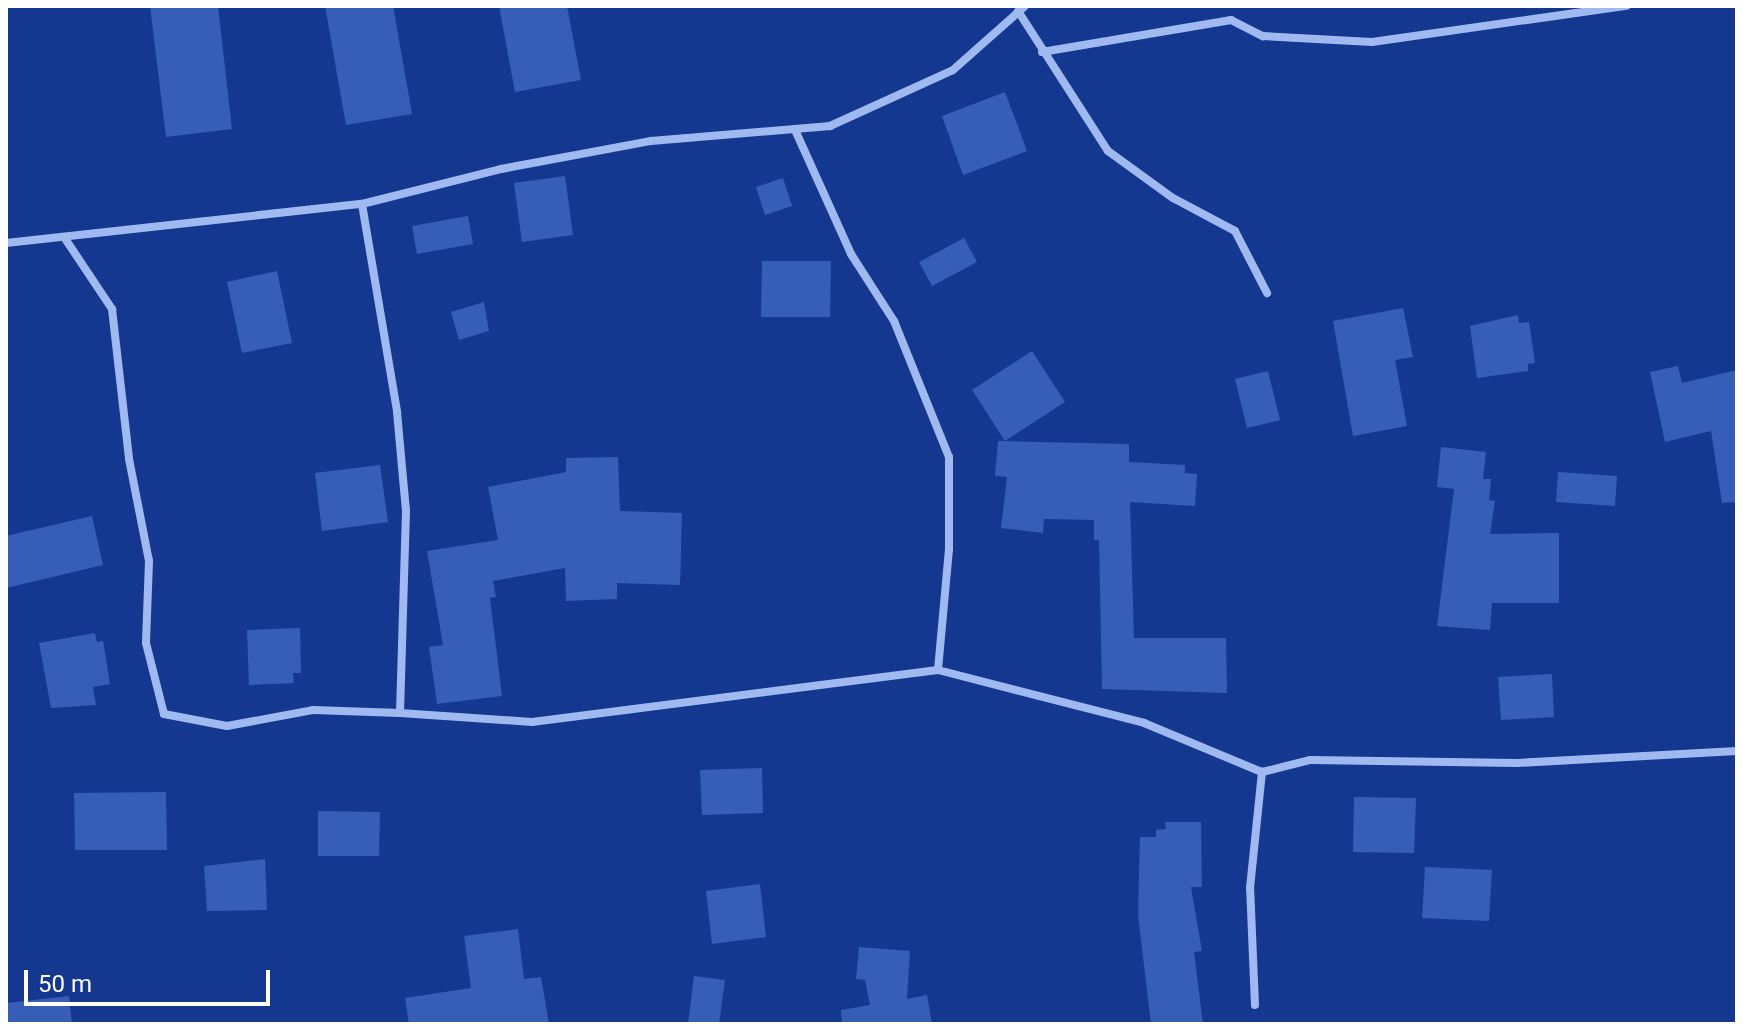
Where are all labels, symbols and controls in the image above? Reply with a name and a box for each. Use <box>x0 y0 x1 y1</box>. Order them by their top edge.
scale bar <box>28 954 274 1004</box>
text: 50 m <box>38 970 92 998</box>

